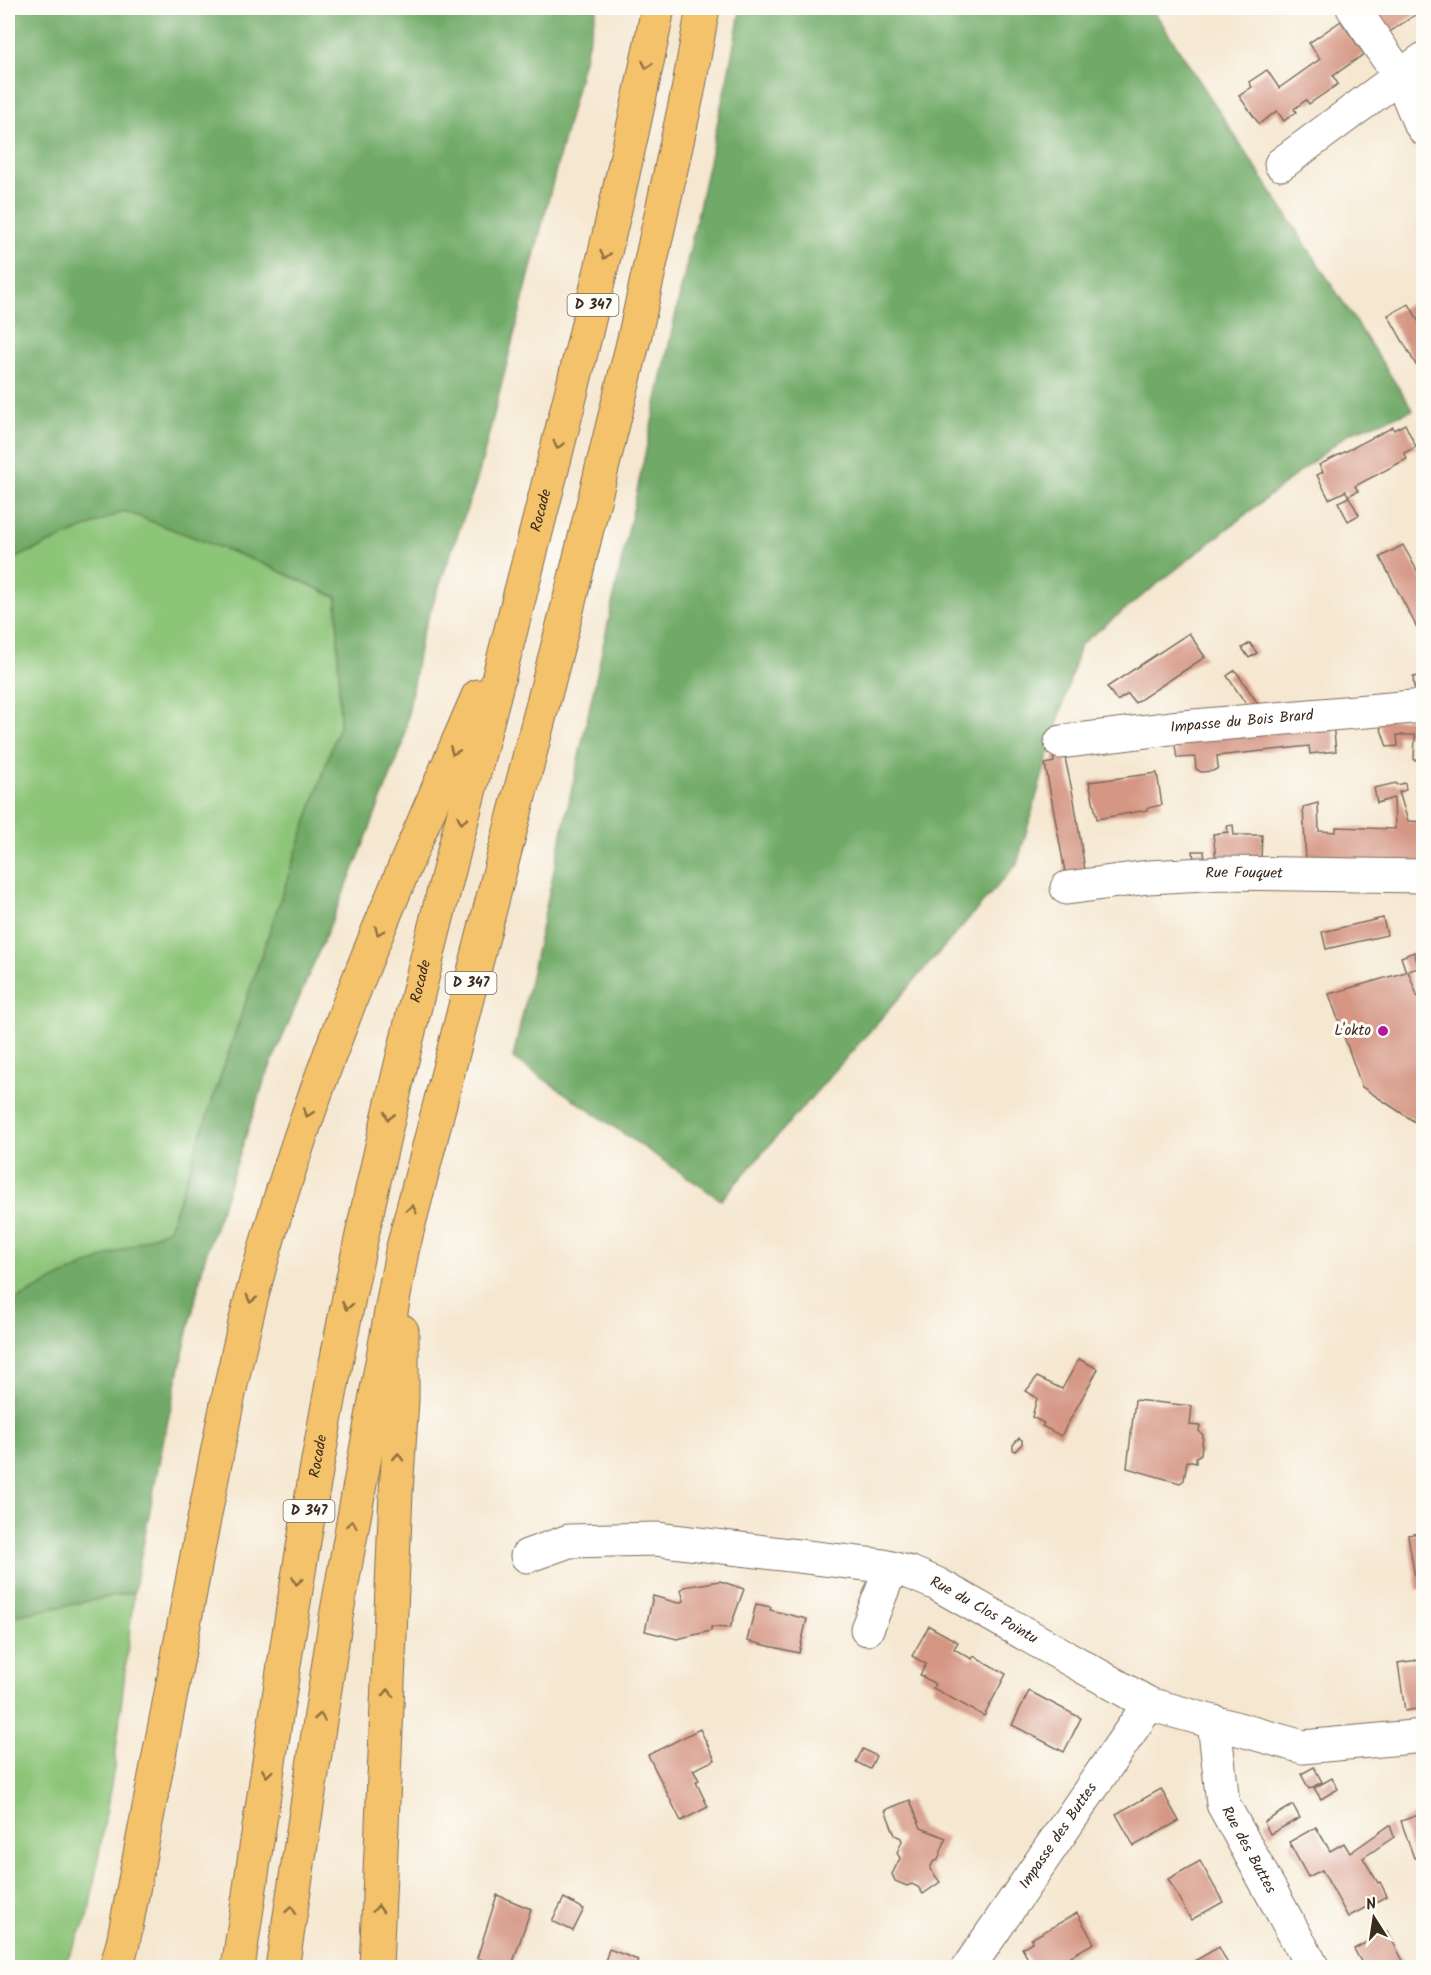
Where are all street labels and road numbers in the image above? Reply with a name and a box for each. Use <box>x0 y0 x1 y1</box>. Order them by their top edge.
road number: D 347 <box>568 294 618 316</box>
street label: Rocade <box>525 486 559 535</box>
street label: Impasse du Bois Brard <box>1169 704 1315 740</box>
street label: Rue Fouquet <box>1205 861 1283 886</box>
street label: Rocade <box>404 957 438 1005</box>
road number: D 347 <box>446 972 496 994</box>
street label: Rocade <box>303 1433 334 1480</box>
road number: D 347 <box>284 1500 334 1522</box>
street label: Rue du Clos Pointu <box>926 1570 1042 1651</box>
street label: Impasse des Buttes <box>1013 1777 1104 1894</box>
street label: Rue des Buttes <box>1214 1802 1282 1899</box>

